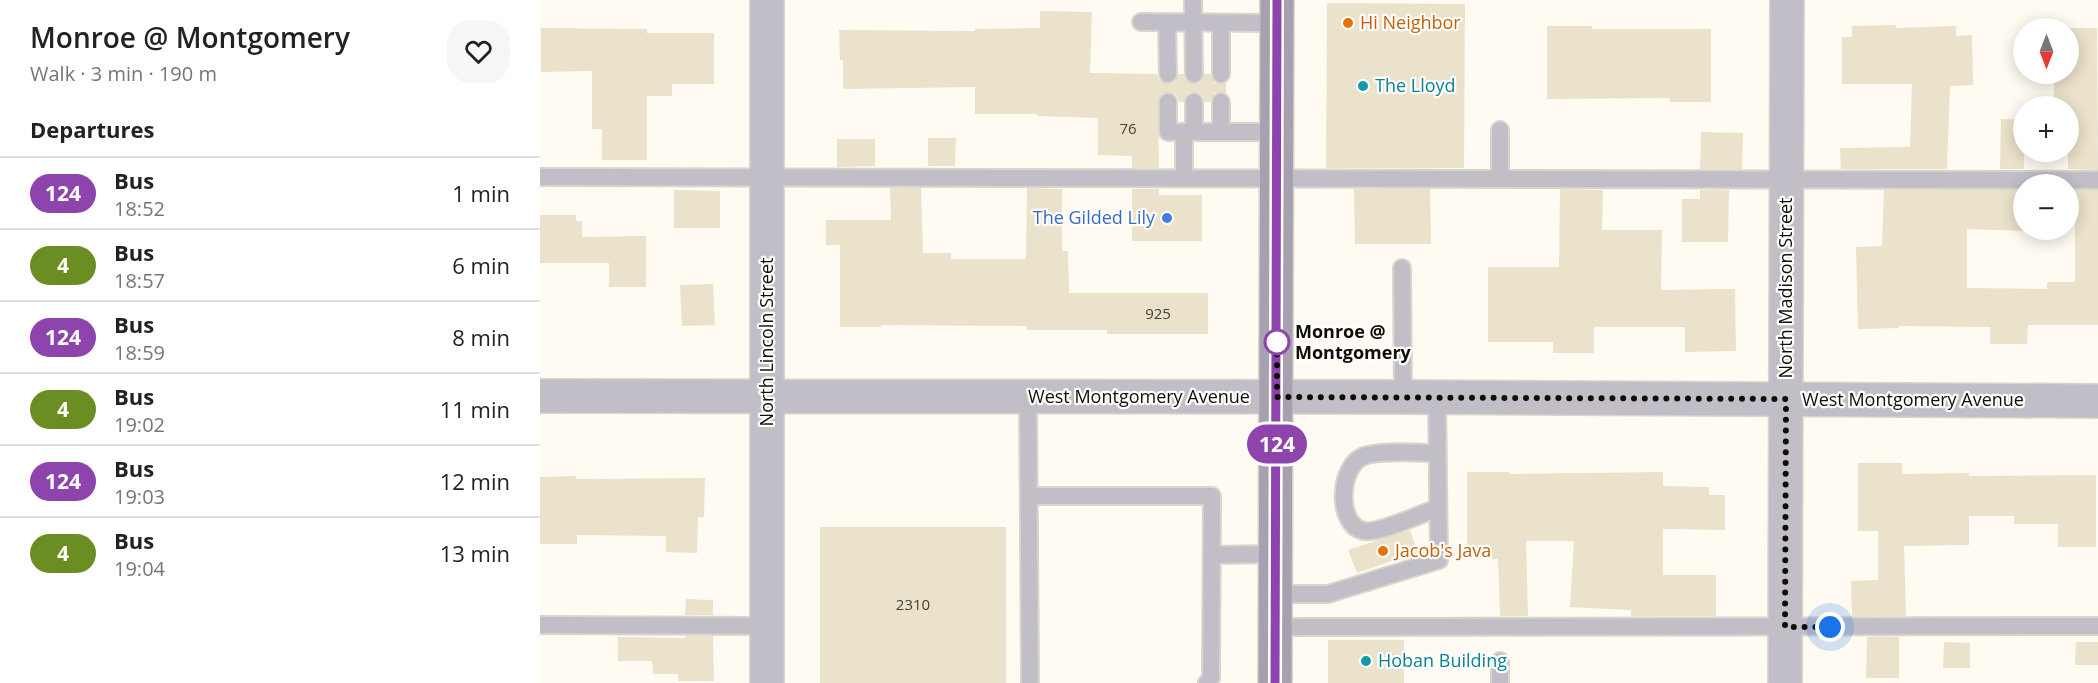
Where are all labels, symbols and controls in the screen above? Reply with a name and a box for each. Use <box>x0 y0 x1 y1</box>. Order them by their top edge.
place label: Hi Neighbor <box>1360 10 1461 34</box>
marker: Hi Neighbor <box>1341 16 1355 30</box>
text: Monroe @ Montgomery <box>30 18 350 56</box>
north arrow <box>2013 18 2079 84</box>
map controls <box>2013 18 2079 240</box>
button: heart <box>447 20 510 83</box>
text: Walk · 3 min · 190 m <box>30 60 217 87</box>
place label: The Lloyd <box>1375 73 1456 97</box>
marker: The Lloyd <box>1356 79 1370 93</box>
button: + <box>2013 96 2079 162</box>
text: Departures <box>30 114 154 144</box>
house number: 76 <box>1119 118 1137 138</box>
text: Bus <box>114 165 154 195</box>
button: − <box>2013 174 2079 240</box>
text: 1 min <box>452 178 510 208</box>
text: 124 <box>45 179 81 207</box>
text: 18:52 <box>114 195 165 222</box>
street label: North Madison Street <box>1773 197 1797 379</box>
place label: The Gilded Lily <box>1033 205 1156 229</box>
marker: The Gilded Lily <box>1160 211 1174 225</box>
text: Bus <box>114 237 154 267</box>
text: 6 min <box>452 250 510 280</box>
text: 4 <box>57 251 69 279</box>
street label: North Lincoln Street <box>754 258 778 426</box>
text: 18:57 <box>114 267 165 294</box>
house number: 925 <box>1145 303 1171 323</box>
text: Bus <box>114 309 154 339</box>
place label: Monroe @ Montgomery <box>1295 319 1412 364</box>
text: 8 min <box>452 322 510 352</box>
text: 124 <box>45 323 81 351</box>
marker: Monroe @ Montgomery <box>1264 329 1290 355</box>
text: 18:59 <box>114 339 165 366</box>
text: Bus <box>114 381 154 411</box>
street label: West Montgomery Avenue <box>1028 384 1250 408</box>
street label: West Montgomery Avenue <box>1802 387 2024 411</box>
text: 11 min <box>440 394 510 424</box>
text: 4 <box>57 395 69 423</box>
text: 19:02 <box>114 411 165 438</box>
line badge: 124 <box>1242 424 1311 464</box>
text: 124 <box>1259 430 1295 458</box>
text: Bus <box>114 453 154 483</box>
text: 12 min <box>440 466 510 496</box>
text: 124 <box>45 467 81 495</box>
text: 19:03 <box>114 483 165 510</box>
text: Bus <box>114 525 154 555</box>
text: 13 min <box>440 538 510 568</box>
place label: Jacob's Java <box>1393 538 1491 562</box>
text: 4 <box>57 539 69 567</box>
marker: Jacob's Java <box>1376 544 1390 558</box>
text: 19:04 <box>114 555 165 582</box>
house number: 2310 <box>896 594 930 614</box>
your location <box>1815 612 1845 642</box>
place label: Hoban Building <box>1378 648 1507 672</box>
marker: Hoban Building <box>1359 654 1373 668</box>

